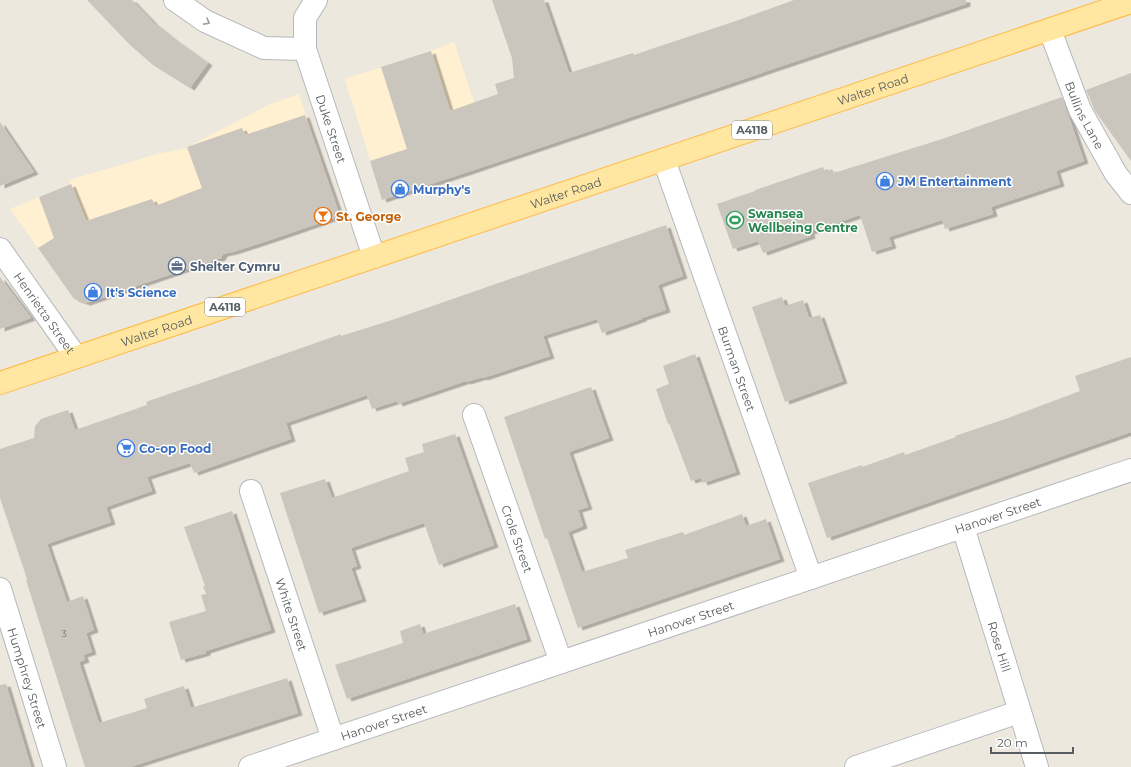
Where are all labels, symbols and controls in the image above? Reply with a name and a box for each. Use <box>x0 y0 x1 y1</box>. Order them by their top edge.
one-way arrow <box>203 17 210 25</box>
street label: Walter Road <box>835 70 910 108</box>
street label: Bullins Lane <box>1062 79 1108 151</box>
street label: Duke Street <box>313 92 350 165</box>
road number: A4118 <box>732 121 772 139</box>
shop icon: JM Entertainment <box>875 171 895 191</box>
street label: Walter Road <box>528 173 603 211</box>
place label: JM Entertainment <box>897 174 1012 189</box>
shop icon: Murphy's <box>390 179 410 199</box>
place label: Murphy's <box>413 182 471 197</box>
bar icon: St. George <box>313 206 333 226</box>
place label: Swansea Wellbeing Centre <box>748 206 858 235</box>
place label: St. George <box>336 209 402 224</box>
sports icon: Swansea Wellbeing Centre <box>725 210 745 230</box>
office icon: Shelter Cymru <box>167 256 187 276</box>
place label: Shelter Cymru <box>190 259 280 274</box>
street label: Henrietta Street <box>11 269 79 357</box>
shop icon: It's Science <box>83 282 103 302</box>
place label: It's Science <box>106 285 177 300</box>
road number: A4118 <box>205 298 245 316</box>
street label: Walter Road <box>119 311 194 349</box>
street label: Burman Street <box>715 324 759 413</box>
supermarket icon: Co-op Food <box>116 438 136 458</box>
place label: Co-op Food <box>139 441 211 456</box>
street label: Hanover Street <box>953 493 1043 536</box>
street label: Crole Street <box>499 503 536 574</box>
street label: White Street <box>273 576 311 653</box>
street label: Hanover Street <box>646 597 736 640</box>
street label: Rose Hill <box>985 619 1015 673</box>
street label: Humphrey Street <box>5 626 50 730</box>
house number: 3 <box>61 627 67 640</box>
street label: Hanover Street <box>338 700 429 743</box>
scale bar <box>991 729 1073 755</box>
text: 20 m <box>997 735 1028 750</box>

